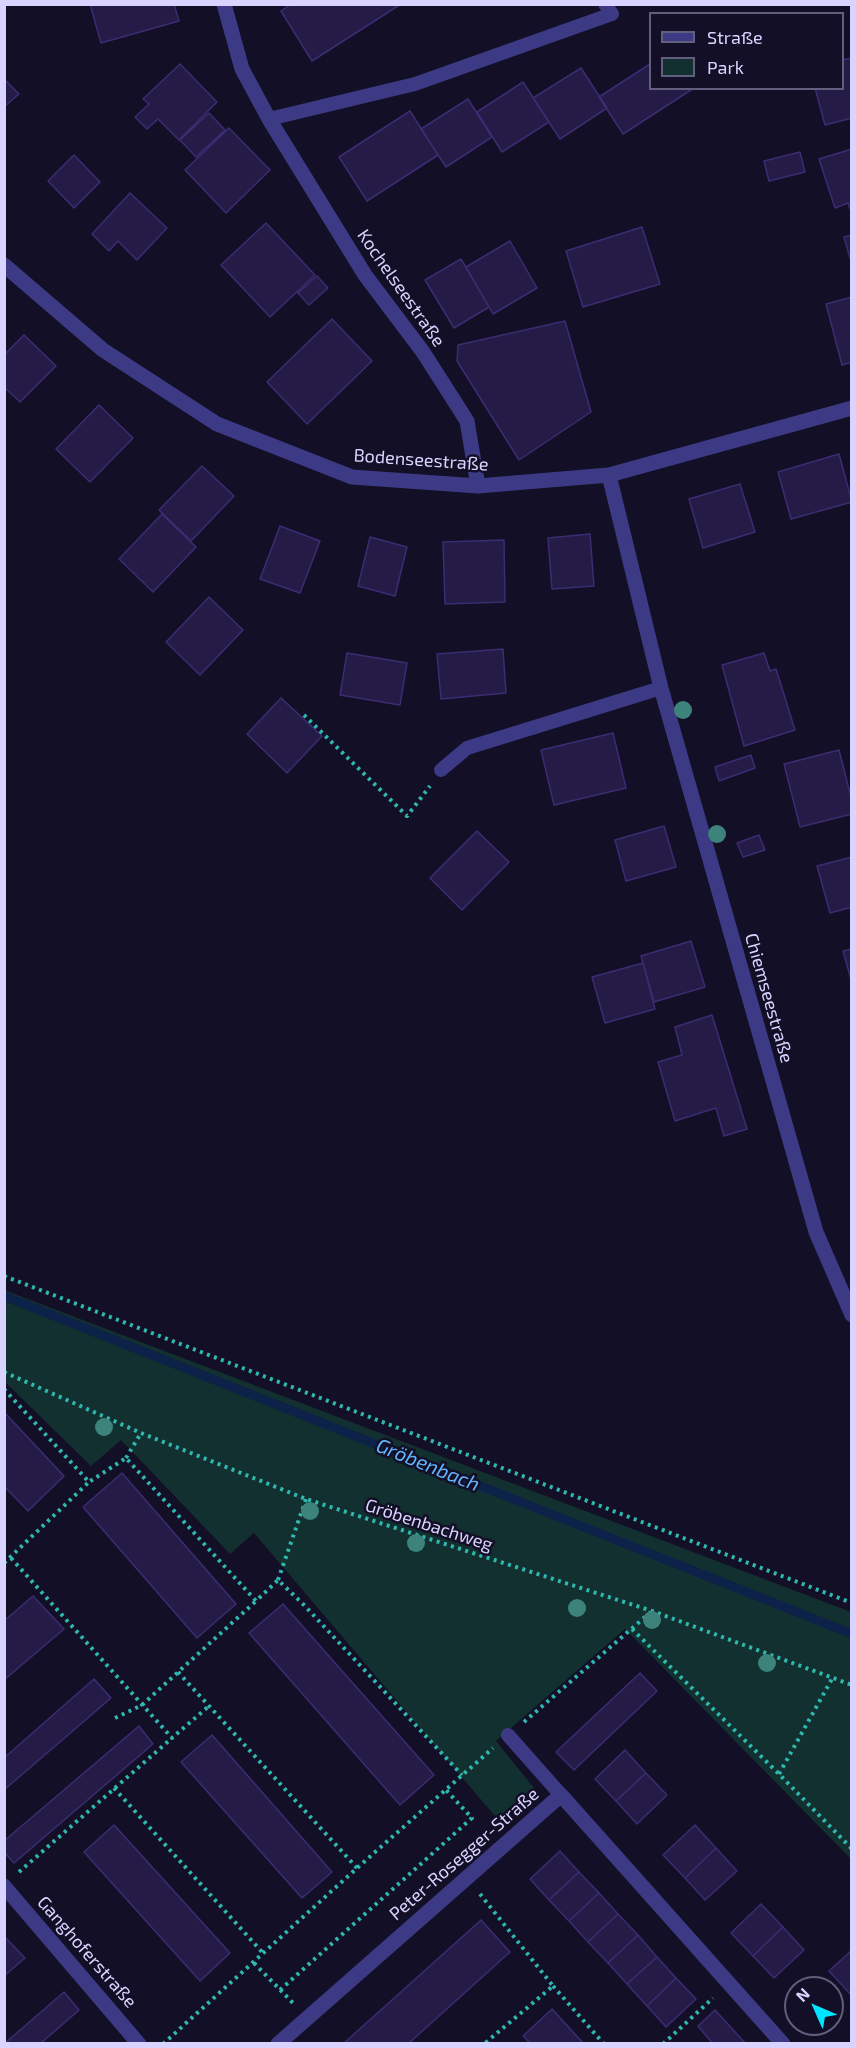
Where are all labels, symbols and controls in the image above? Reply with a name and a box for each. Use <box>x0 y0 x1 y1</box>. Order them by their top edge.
legend <box>649 12 844 90</box>
text: Straße <box>707 26 763 48</box>
text: Park <box>707 56 744 78</box>
street label: Kochelseestraße <box>352 225 450 351</box>
street label: Bodenseestraße <box>353 445 489 475</box>
street label: Chiemseestraße <box>740 931 798 1065</box>
water label: Gröbenbach <box>373 1433 483 1497</box>
street label: Gröbenbachweg <box>363 1494 495 1556</box>
street label: Peter-Rosegger-Straße <box>385 1783 543 1925</box>
street label: Ganghoferstraße <box>33 1892 141 2012</box>
north arrow <box>784 1976 844 2036</box>
text: N <box>792 1984 813 2005</box>

